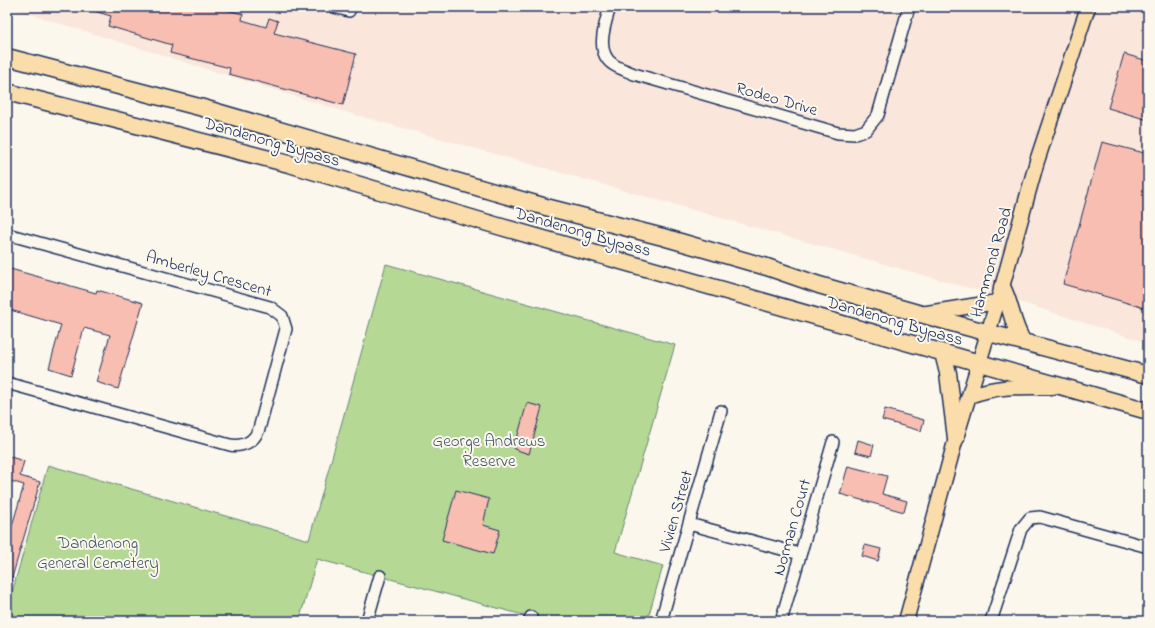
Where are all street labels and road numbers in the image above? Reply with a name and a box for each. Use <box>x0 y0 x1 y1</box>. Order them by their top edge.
street label: Rodeo Drive <box>733 76 821 123</box>
street label: Dandenong Bypass <box>199 111 343 176</box>
street label: Dandenong Bypass <box>510 201 654 266</box>
street label: Hammond Road <box>964 204 1019 320</box>
street label: Amberley Crescent <box>142 245 275 305</box>
street label: Dandenong Bypass <box>822 290 966 355</box>
street label: Vivien Street <box>652 467 700 556</box>
street label: Norman Court <box>767 476 818 579</box>

